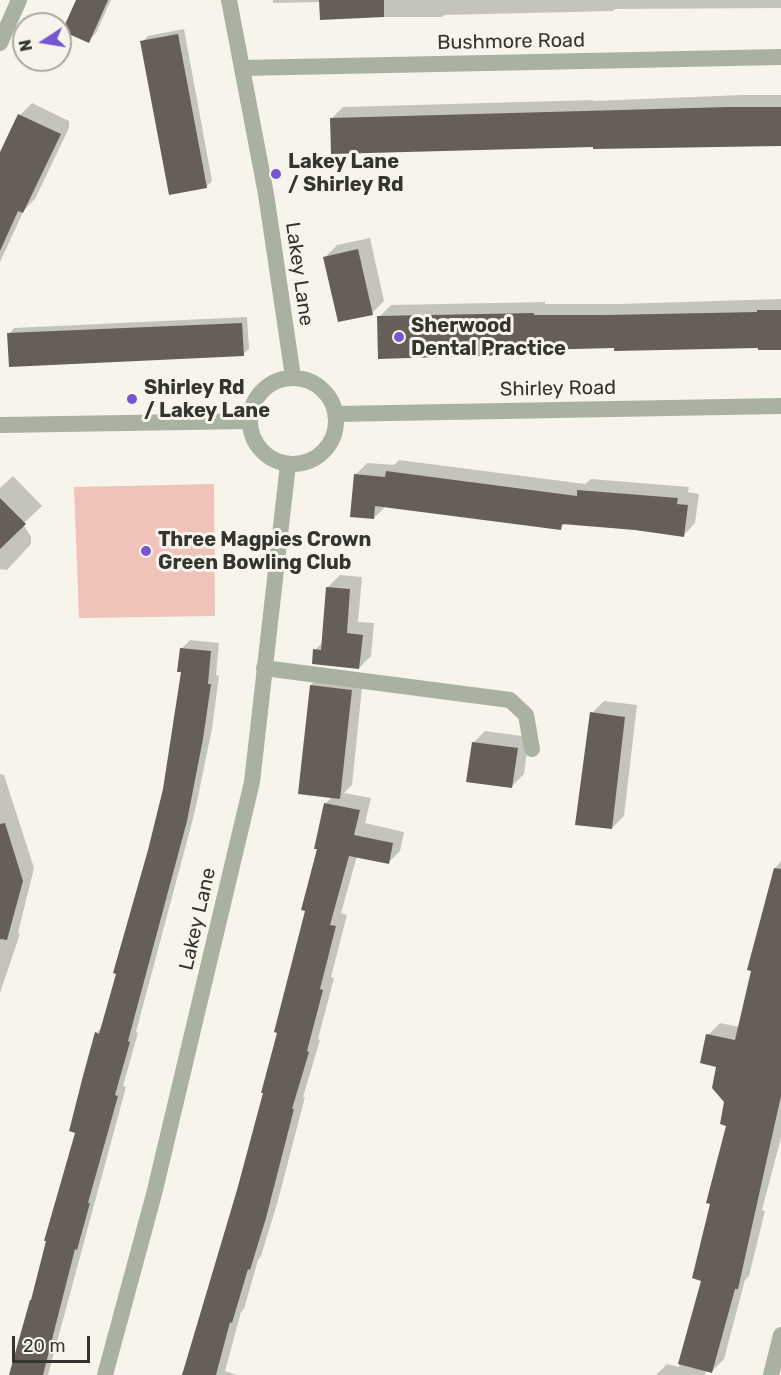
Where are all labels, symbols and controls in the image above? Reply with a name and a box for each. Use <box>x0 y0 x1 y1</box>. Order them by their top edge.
north arrow <box>12 12 72 72</box>
street label: Bushmore Road <box>437 29 585 55</box>
text: N <box>15 38 36 53</box>
place label: Lakey Lane / Shirley Rd <box>288 150 404 197</box>
marker: Lakey Lane / Shirley Rd <box>269 167 283 181</box>
street label: Lakey Lane <box>280 221 318 327</box>
place label: Sherwood Dental Practice <box>411 314 566 361</box>
marker: Sherwood Dental Practice <box>392 330 406 344</box>
place label: Shirley Rd / Lakey Lane <box>144 376 270 423</box>
street label: Shirley Road <box>500 376 616 402</box>
marker: Shirley Rd / Lakey Lane <box>125 392 139 406</box>
place label: Three Magpies Crown Green Bowling Club <box>158 528 371 575</box>
marker: Three Magpies Crown Green Bowling Club <box>139 544 153 558</box>
street label: Lakey Lane <box>175 865 221 973</box>
scale bar <box>15 1324 93 1362</box>
text: 20 m <box>23 1335 65 1357</box>

